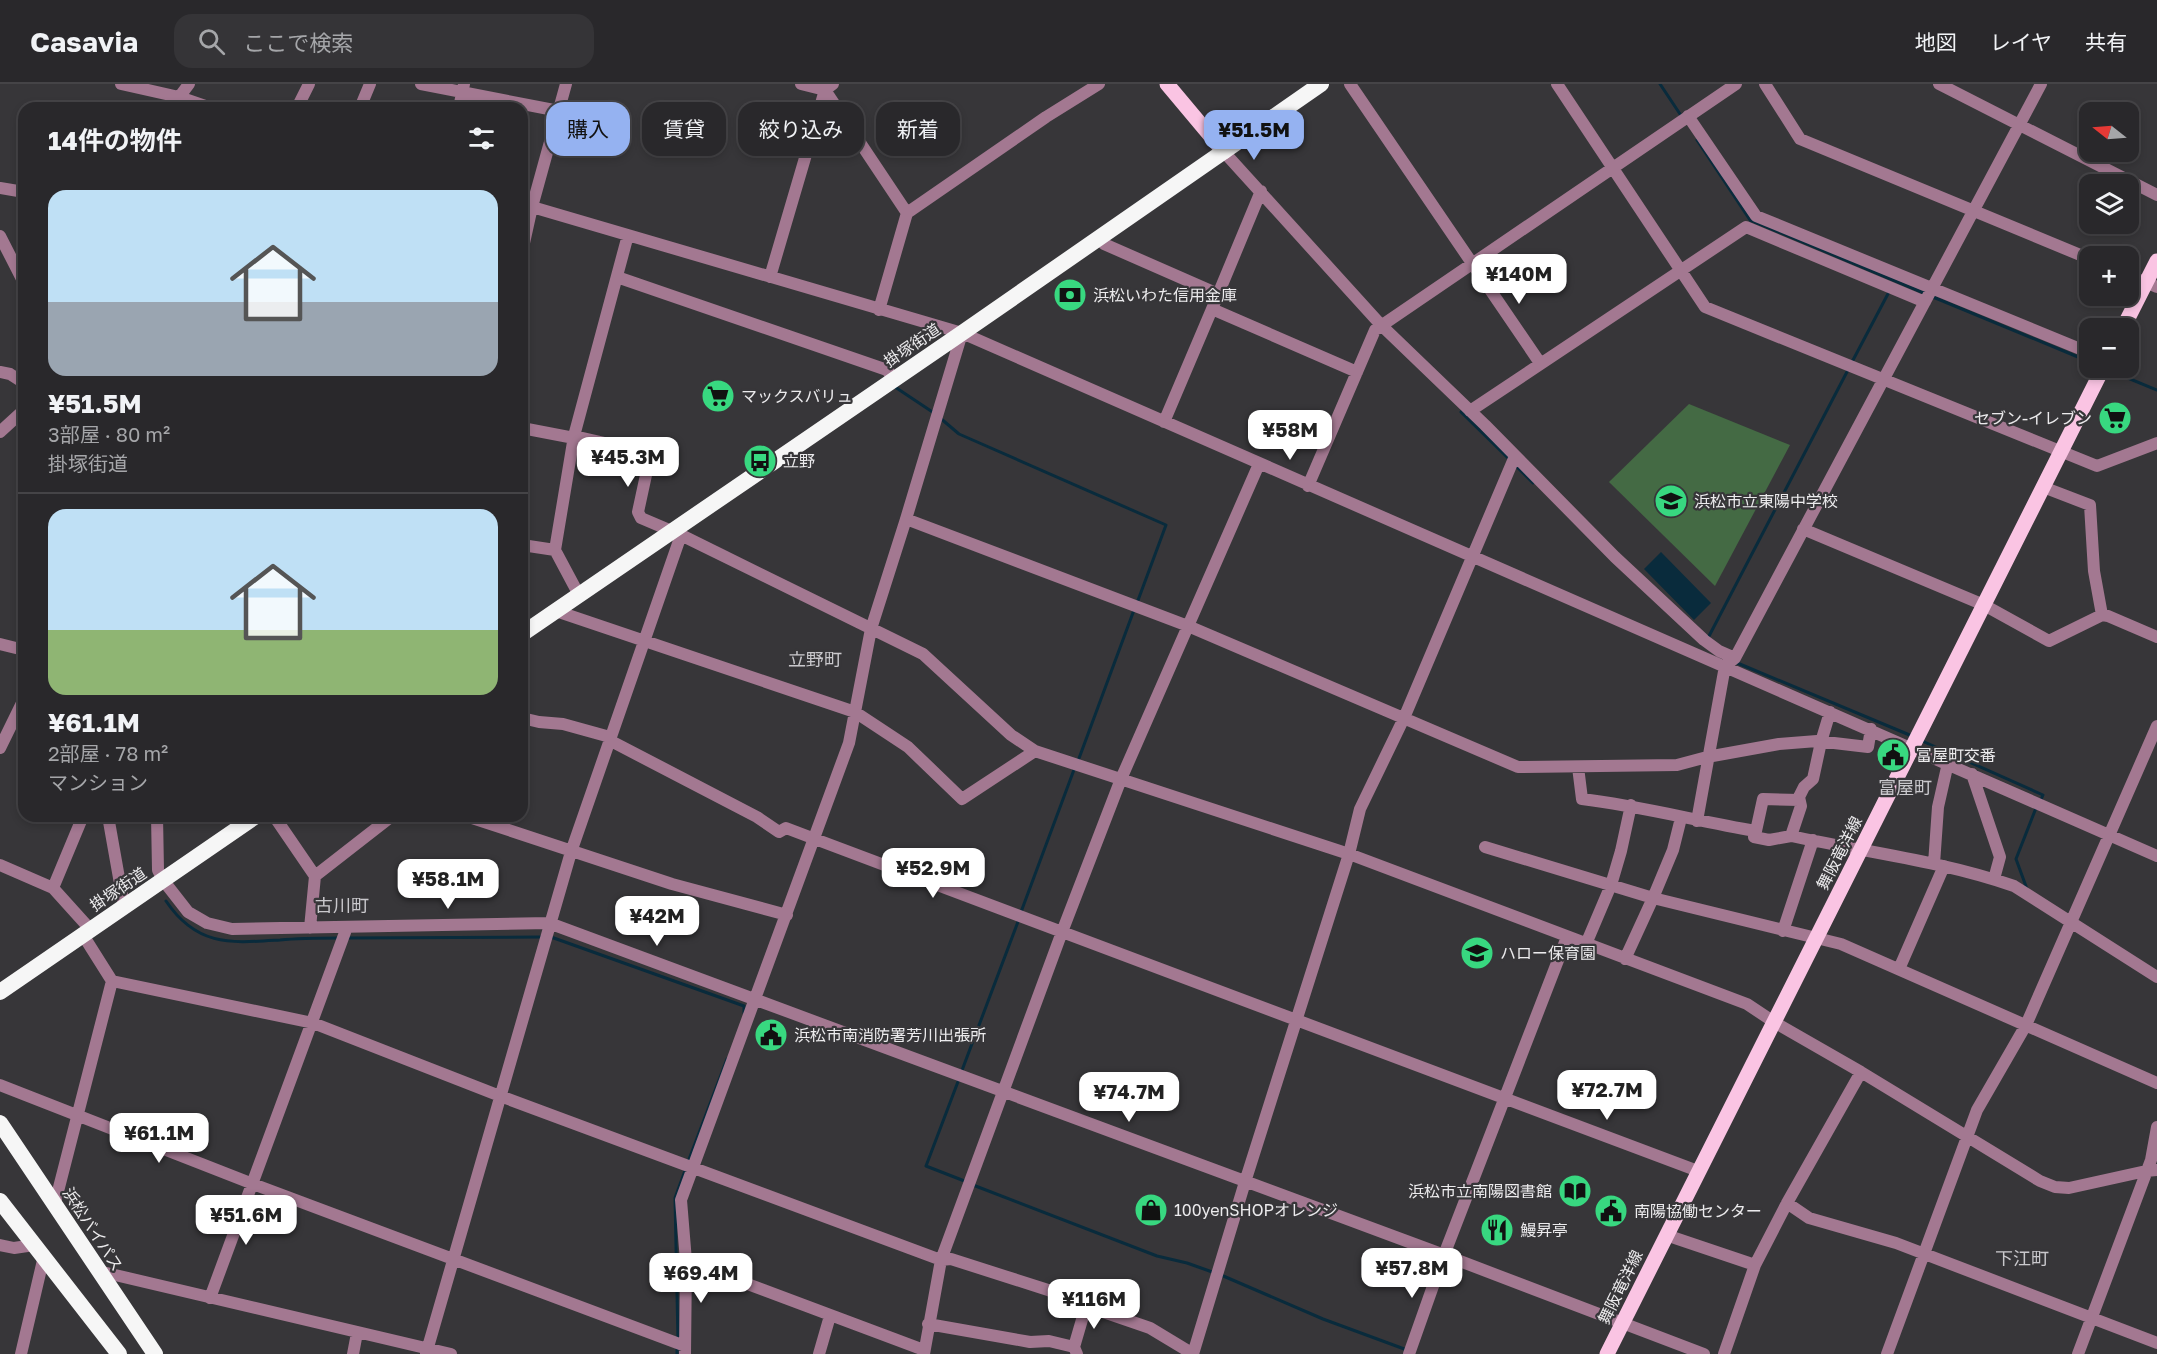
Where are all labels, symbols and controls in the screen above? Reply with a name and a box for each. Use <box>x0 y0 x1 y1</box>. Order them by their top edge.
search box <box>174 14 594 68</box>
text: Casavia <box>30 25 138 58</box>
icon: search <box>195 25 228 58</box>
text: ここで検索 <box>243 29 353 56</box>
text: 地図 <box>1915 29 1957 55</box>
text: レイヤ <box>1990 29 2052 55</box>
text: 共有 <box>2085 29 2127 55</box>
chip: 購入 <box>546 102 630 156</box>
chip: 賃貸 <box>642 102 726 156</box>
chip: 絞り込み <box>738 102 864 156</box>
chip: 新着 <box>876 102 960 156</box>
north arrow <box>2079 102 2139 162</box>
map controls <box>2079 102 2139 378</box>
pin: ¥51.5M <box>1205 110 1303 161</box>
text: ¥51.5M <box>1218 117 1290 141</box>
icon: filters <box>465 122 498 155</box>
text: 14件の物件 <box>48 125 182 156</box>
button: layers <box>2079 174 2139 234</box>
icon: home <box>219 229 327 337</box>
button: + <box>2079 246 2139 306</box>
pin: ¥140M <box>1477 254 1561 305</box>
text: ¥140M <box>1486 261 1552 285</box>
bank icon: 浜松いわた信用金庫 <box>1052 277 1088 313</box>
place label: 浜松いわた信用金庫 <box>1093 285 1237 305</box>
button: − <box>2079 318 2139 378</box>
street label: 掛塚街道 <box>880 319 944 371</box>
supermarket icon: マックスバリュ <box>700 378 736 414</box>
place label: マックスバリュ <box>741 386 853 406</box>
text: ¥51.5M <box>48 388 142 419</box>
supermarket icon: セブン-イレブン <box>2097 400 2133 436</box>
place label: セブン-イレブン <box>1974 408 2092 428</box>
pin: ¥58M <box>1254 410 1326 461</box>
text: ¥58M <box>1262 417 1318 441</box>
text: 3部屋 · 80 m² <box>48 422 170 446</box>
pin: ¥45.3M <box>579 437 677 488</box>
bus stop icon: 立野 <box>742 443 778 479</box>
text: ¥45.3M <box>591 444 665 468</box>
text: 掛塚街道 <box>48 451 128 475</box>
place label: 立野 <box>783 451 815 471</box>
school or university icon: 浜松市立東陽中学校 <box>1653 483 1689 519</box>
place label: 浜松市立東陽中学校 <box>1694 491 1838 511</box>
icon: home <box>219 548 327 656</box>
district label: 立野町 <box>788 648 842 670</box>
text: ¥61.1M <box>48 707 140 738</box>
public building icon: 富屋町交番 <box>1875 737 1911 773</box>
text: 2部屋 · 78 m² <box>48 741 168 765</box>
place label: 富屋町交番 <box>1916 745 1996 765</box>
text: マンション <box>48 770 148 794</box>
district label: 富屋町 <box>1878 776 1932 798</box>
street label: 舞阪竜洋線 <box>1812 813 1866 893</box>
pin: ¥52.9M <box>884 848 982 899</box>
text: ¥52.9M <box>896 855 970 879</box>
pin: ¥58.1M <box>399 859 497 910</box>
street label: 掛塚街道 <box>86 863 150 915</box>
text: ¥58.1M <box>412 866 484 890</box>
district label: 古川町 <box>315 894 369 916</box>
pin: ¥42M <box>621 896 693 947</box>
text: ¥42M <box>629 903 685 927</box>
school or university icon: ハロー保育園 <box>1459 935 1495 971</box>
place label: ハロー保育園 <box>1500 943 1596 963</box>
public building icon: 浜松市南消防署芳川出張所 <box>753 1017 789 1053</box>
place label: 浜松市南消防署芳川出張所 <box>794 1025 986 1045</box>
pin: ¥72.7M <box>1558 1070 1656 1121</box>
pin: ¥74.7M <box>1080 1072 1178 1123</box>
text: ¥72.7M <box>1571 1077 1643 1101</box>
text: ¥74.7M <box>1093 1079 1165 1103</box>
pin: ¥61.1M <box>110 1113 208 1164</box>
text: ¥61.1M <box>124 1120 194 1144</box>
library icon: 浜松市立南陽図書館 <box>1557 1173 1593 1209</box>
place label: 浜松市立南陽図書館 <box>1408 1181 1552 1201</box>
street label: 浜松バイパス <box>59 1183 127 1275</box>
shop icon: 100yenSHOPオレンジ <box>1133 1192 1169 1228</box>
public building icon: 南陽協働センター <box>1593 1193 1629 1229</box>
pin: ¥51.6M <box>197 1195 295 1246</box>
place label: 100yenSHOPオレンジ <box>1174 1200 1338 1220</box>
place label: 南陽協働センター <box>1634 1201 1762 1221</box>
text: ¥51.6M <box>210 1202 282 1226</box>
restaurant icon: 鰻昇亭 <box>1479 1212 1515 1248</box>
place label: 鰻昇亭 <box>1520 1220 1568 1240</box>
street label: 舞阪竜洋線 <box>1593 1247 1647 1327</box>
district label: 下江町 <box>1995 1247 2049 1269</box>
pin: ¥57.8M <box>1363 1248 1461 1299</box>
pin: ¥69.4M <box>652 1253 750 1304</box>
text: ¥57.8M <box>1375 1255 1449 1279</box>
text: ¥69.4M <box>663 1260 739 1284</box>
pin: ¥116M <box>1052 1279 1136 1330</box>
text: ¥116M <box>1062 1286 1126 1310</box>

